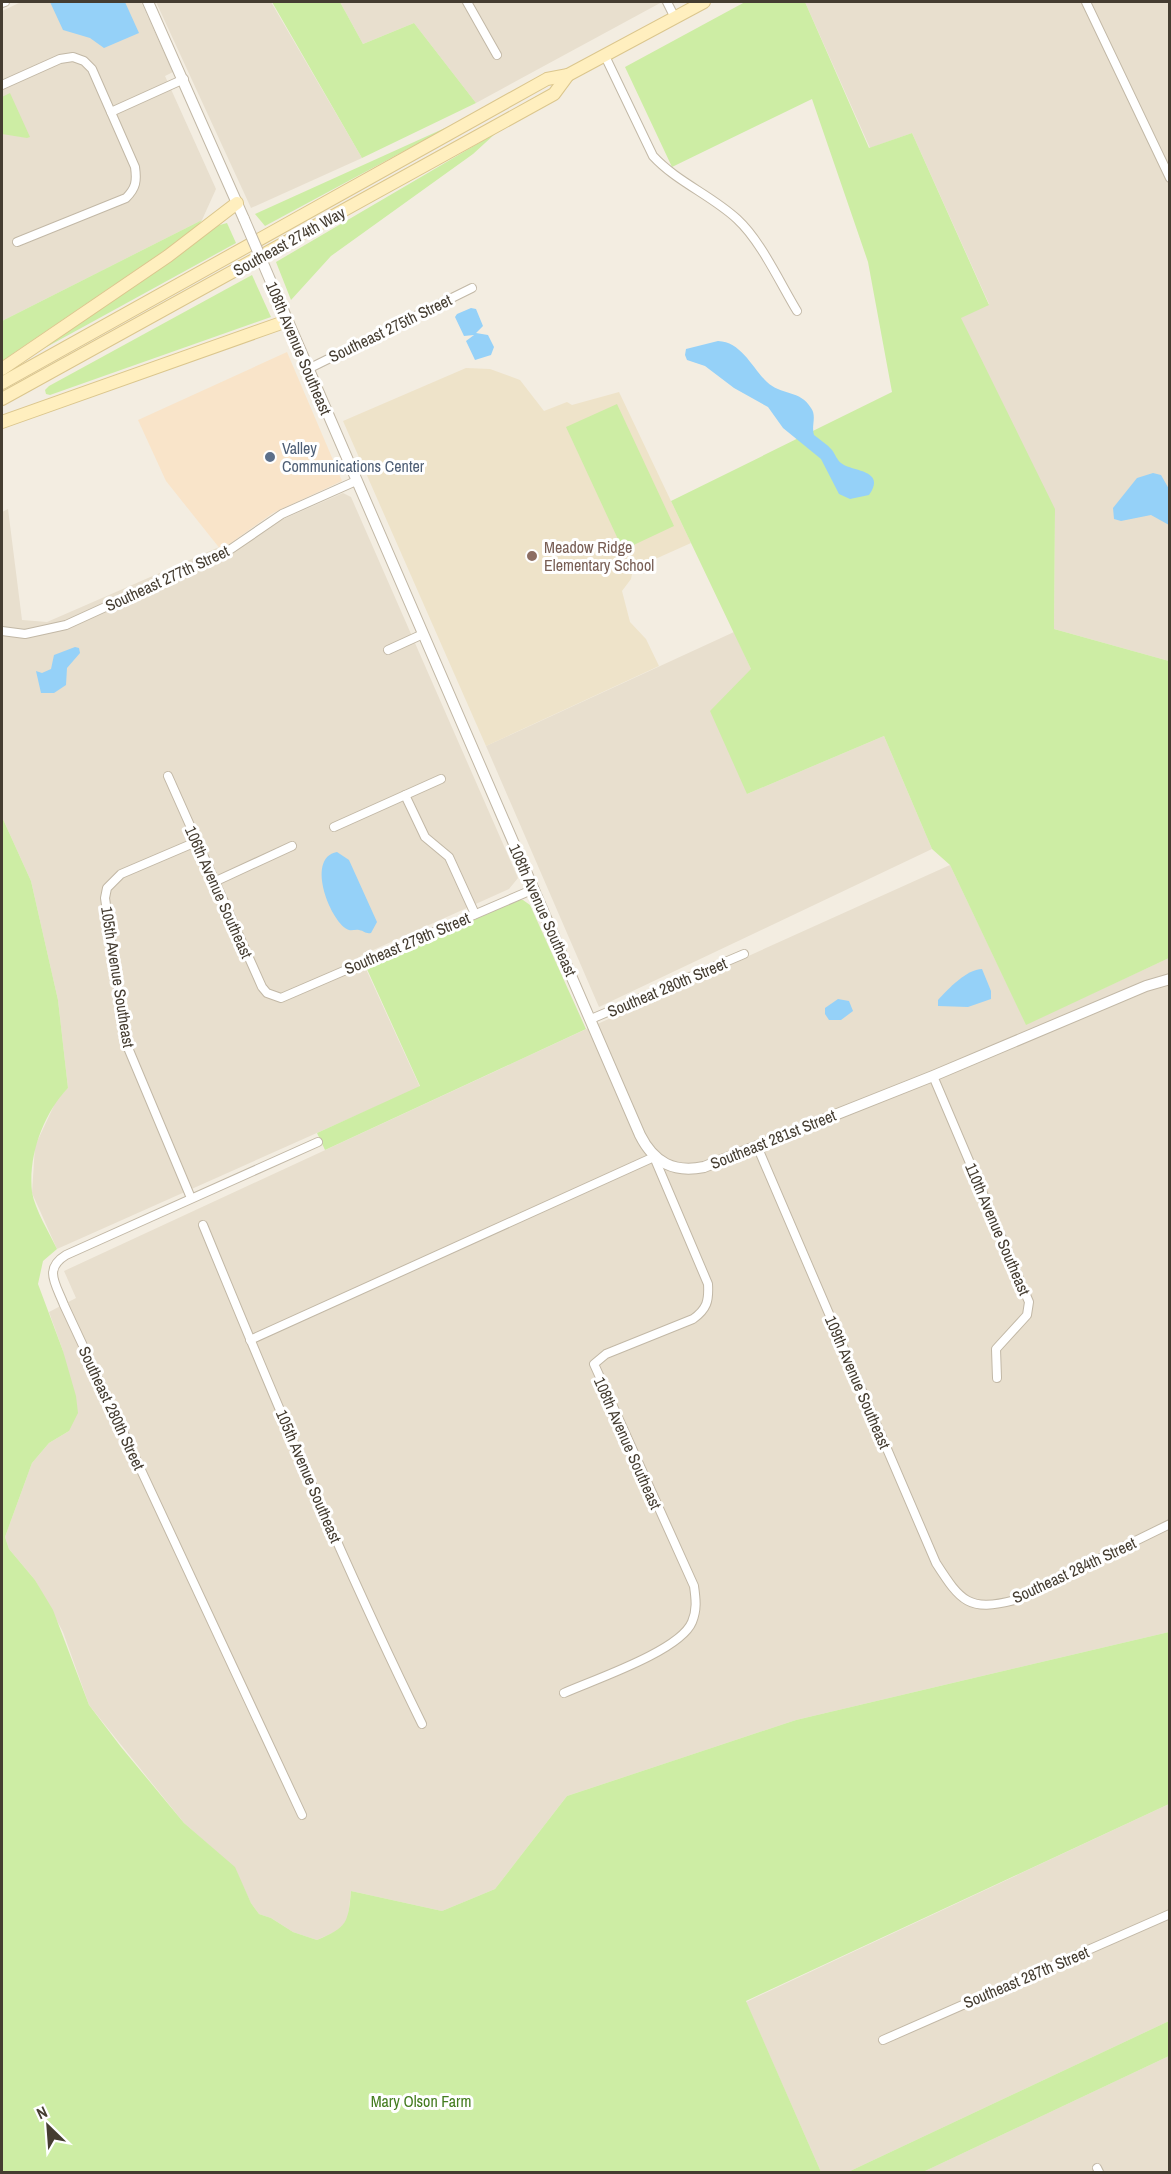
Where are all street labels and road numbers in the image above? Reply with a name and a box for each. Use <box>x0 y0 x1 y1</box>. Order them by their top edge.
street label: Southeast 274th Way <box>229 201 349 281</box>
street label: 108th Avenue Southeast <box>261 278 337 418</box>
street label: Southeast 275th Street <box>325 289 455 367</box>
street label: Southeast 277th Street <box>102 540 233 616</box>
street label: 106th Avenue Southeast <box>180 822 258 962</box>
street label: 108th Avenue Southeast <box>504 840 582 980</box>
street label: 105th Avenue Southeast <box>96 905 140 1050</box>
street label: Southeast 279th Street <box>341 907 473 979</box>
street label: Southeat 280th Street <box>604 952 730 1022</box>
street label: Southeast 281st Street <box>707 1104 839 1174</box>
street label: 110th Avenue Southeast <box>960 1159 1036 1299</box>
street label: 109th Avenue Southeast <box>820 1312 896 1452</box>
street label: Southeast 280th Street <box>74 1343 150 1474</box>
street label: 108th Avenue Southeast <box>589 1373 667 1513</box>
street label: 105th Avenue Southeast <box>271 1406 347 1546</box>
street label: Southeast 284th Street <box>1009 1532 1140 1608</box>
street label: Southeast 287th Street <box>960 1941 1092 2013</box>

